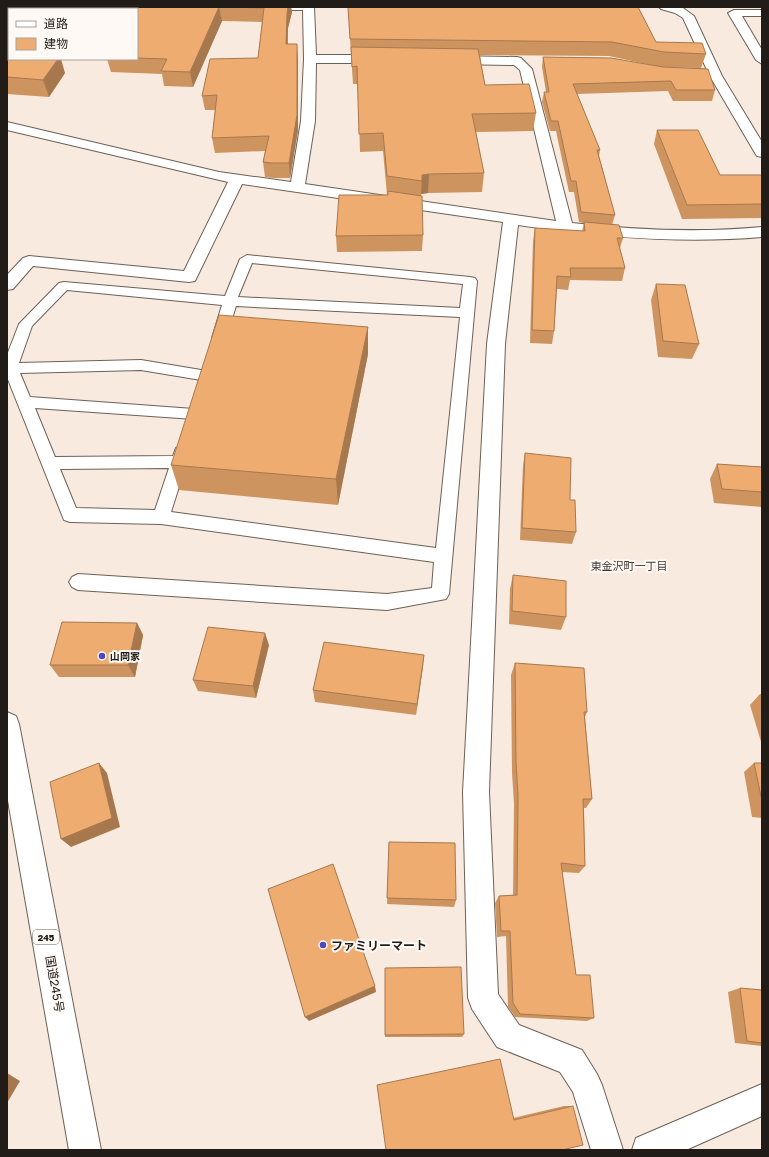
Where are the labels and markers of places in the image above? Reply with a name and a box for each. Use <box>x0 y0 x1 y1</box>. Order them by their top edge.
place label: 山岡家 <box>110 650 140 662</box>
marker: 山岡家 <box>97 651 107 661</box>
place label: ファミリーマート <box>331 938 427 953</box>
marker: ファミリーマート <box>318 940 328 950</box>

